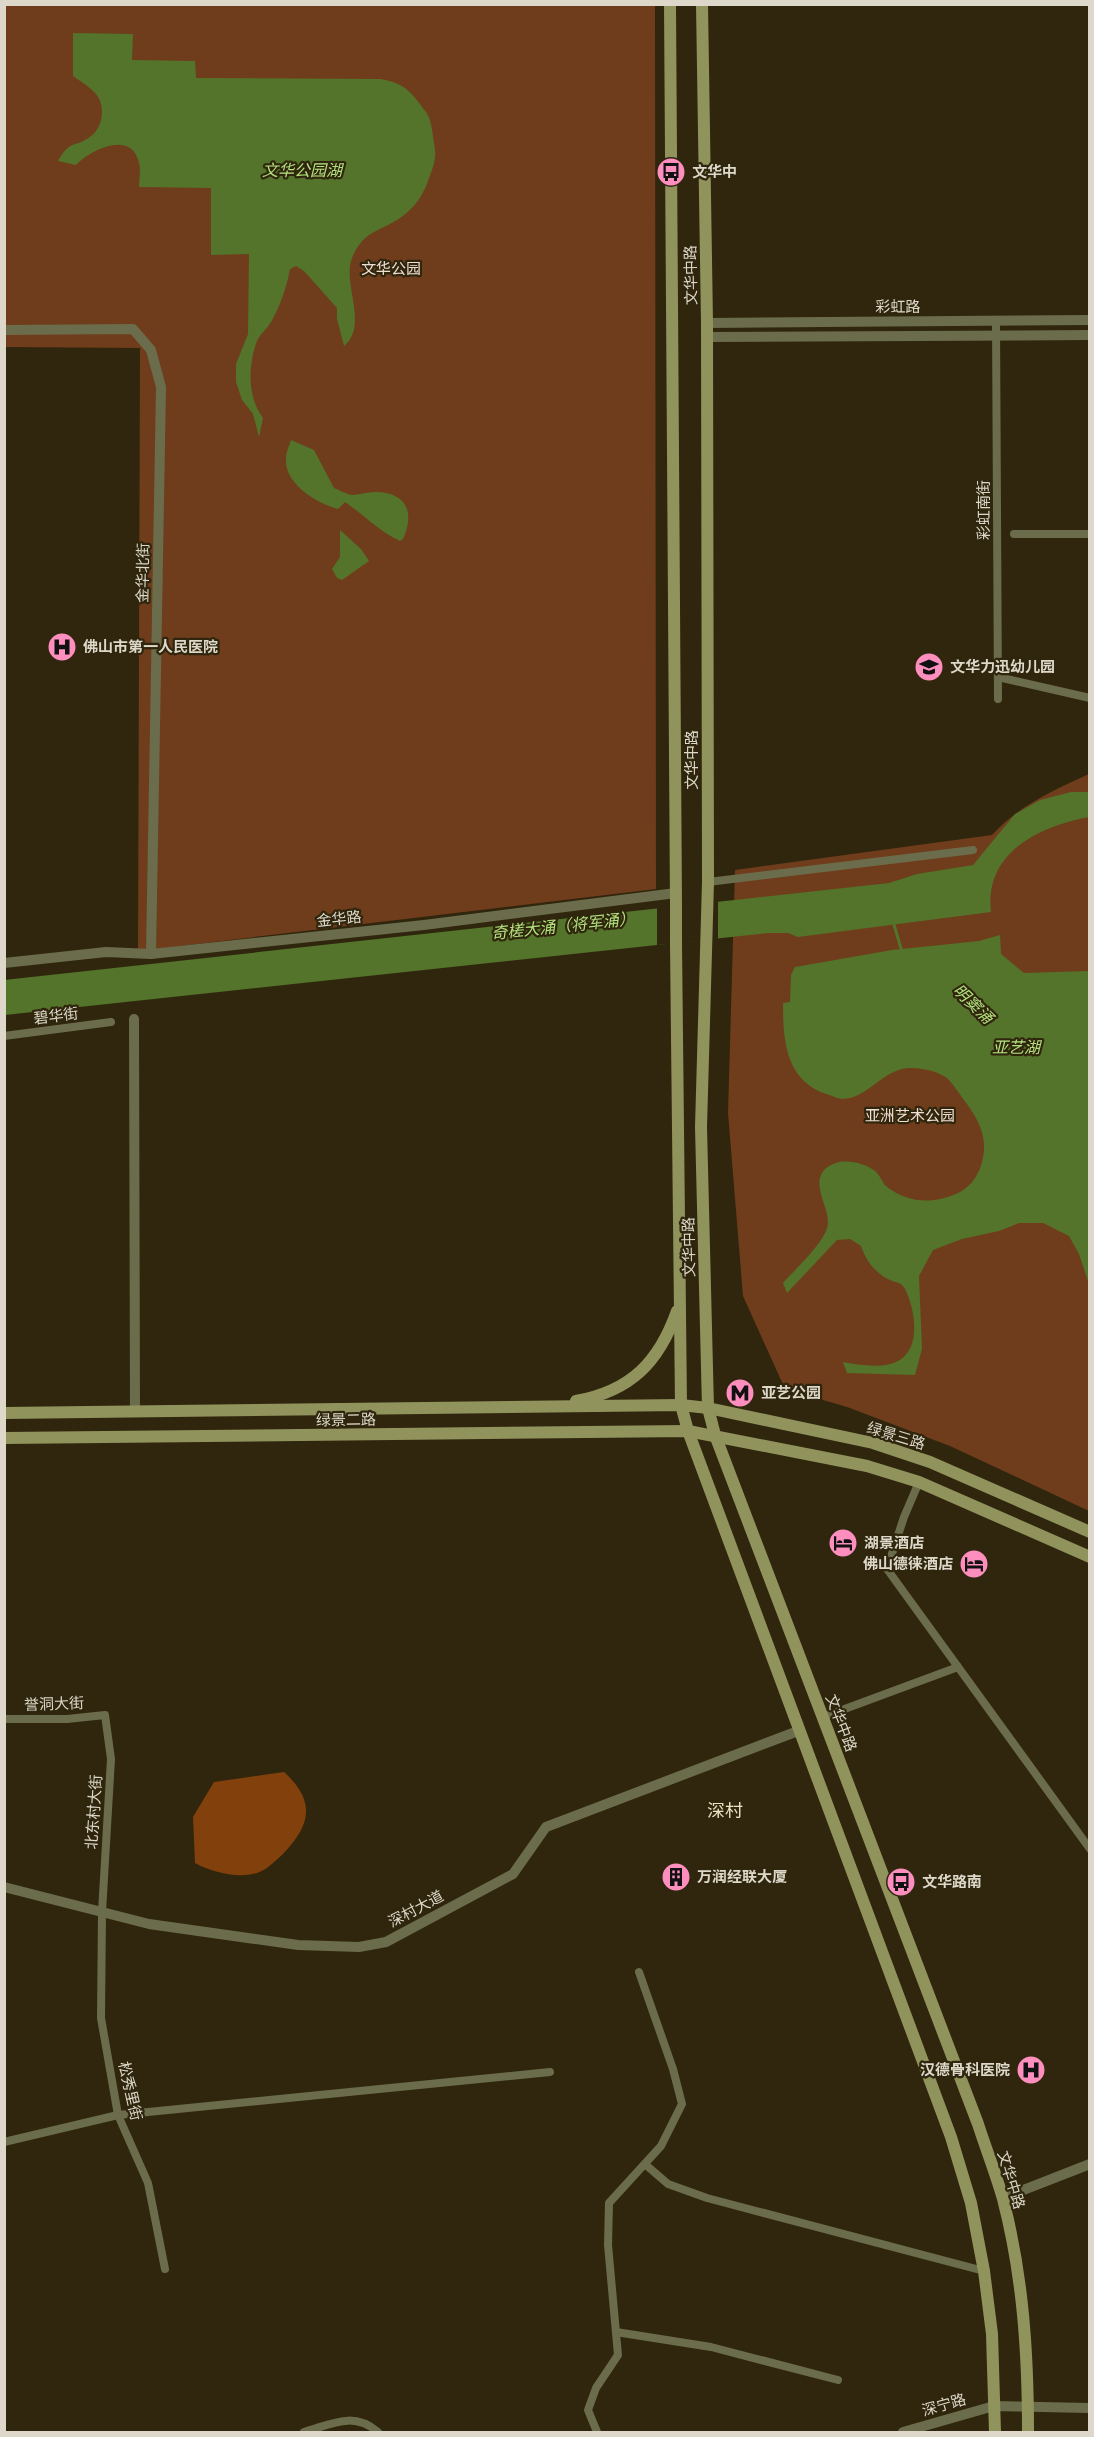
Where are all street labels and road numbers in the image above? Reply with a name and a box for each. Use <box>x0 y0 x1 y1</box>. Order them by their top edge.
street label: 文华中路 <box>681 245 701 305</box>
street label: 彩虹路 <box>875 298 921 316</box>
street label: 彩虹南街 <box>975 480 993 540</box>
street label: 金华北街 <box>133 543 153 603</box>
street label: 文华中路 <box>683 730 701 790</box>
street label: 金华路 <box>316 908 362 930</box>
street label: 碧华街 <box>33 1004 79 1028</box>
street label: 文华中路 <box>679 1217 699 1277</box>
street label: 绿景二路 <box>316 1410 376 1430</box>
street label: 绿景三路 <box>865 1419 927 1453</box>
street label: 文华中路 <box>822 1692 860 1754</box>
street label: 誉洞大街 <box>24 1694 84 1714</box>
street label: 北东村大街 <box>82 1774 106 1850</box>
street label: 深村大道 <box>385 1887 447 1931</box>
street label: 松秀里街 <box>114 2060 146 2122</box>
street label: 文华中路 <box>994 2149 1028 2211</box>
street label: 深宁路 <box>920 2390 968 2420</box>

